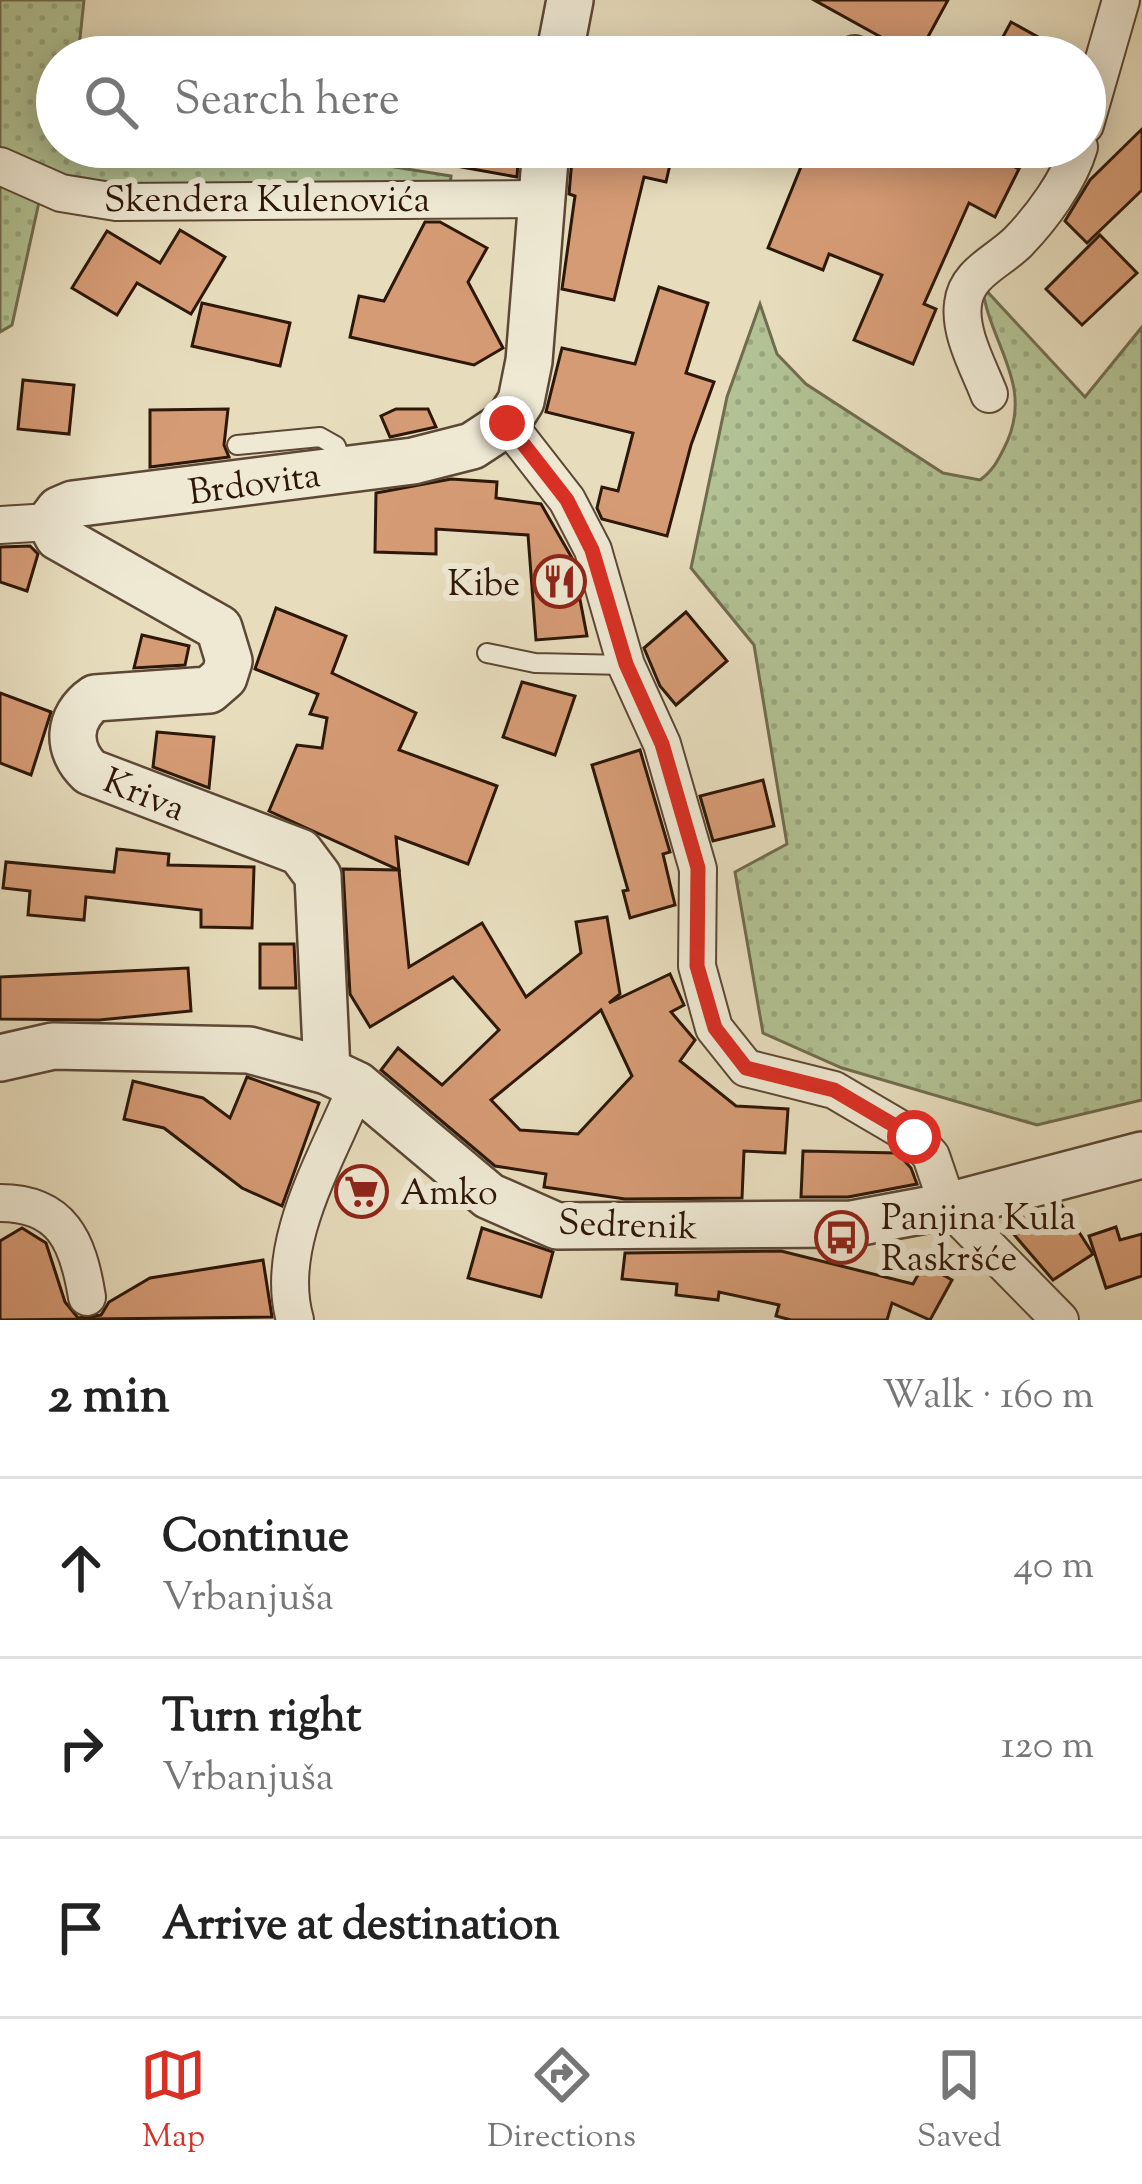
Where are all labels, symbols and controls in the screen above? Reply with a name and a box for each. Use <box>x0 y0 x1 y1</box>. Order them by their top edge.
search box <box>36 36 1106 168</box>
icon: search <box>78 69 144 135</box>
text: Search here <box>174 70 400 135</box>
street label: Skendera Kulenovića <box>104 176 430 228</box>
route end <box>480 396 534 450</box>
street label: Brdovita <box>185 451 324 521</box>
restaurant icon: Kibe <box>531 554 587 610</box>
place label: Kibe <box>448 560 520 612</box>
street label: Kriva <box>95 757 192 837</box>
route start <box>887 1110 941 1164</box>
supermarket icon: Amko <box>333 1163 389 1219</box>
place label: Amko <box>400 1169 498 1221</box>
place label: Panjina Kula Raskršće <box>881 1194 1076 1287</box>
street label: Sedrenik <box>557 1199 699 1255</box>
bus stop icon: Panjina Kula Raskršće <box>814 1209 870 1265</box>
text: 2 min <box>48 1362 170 1435</box>
text: Walk · 160 m <box>882 1370 1094 1426</box>
text: Continue <box>162 1507 349 1572</box>
icon: ahead <box>48 1535 114 1601</box>
text: 40 m <box>1014 1540 1094 1596</box>
text: Vrbanjuša <box>162 1572 334 1628</box>
text: Turn right <box>162 1687 361 1752</box>
icon: right <box>48 1715 114 1781</box>
text: 120 m <box>1001 1720 1094 1776</box>
text: Vrbanjuša <box>162 1752 334 1808</box>
icon: arrive <box>48 1895 114 1961</box>
text: Arrive at destination <box>162 1895 560 1960</box>
tab: Map <box>140 2042 206 2162</box>
tab: Directions <box>487 2042 636 2162</box>
tab: Saved <box>917 2042 1002 2162</box>

